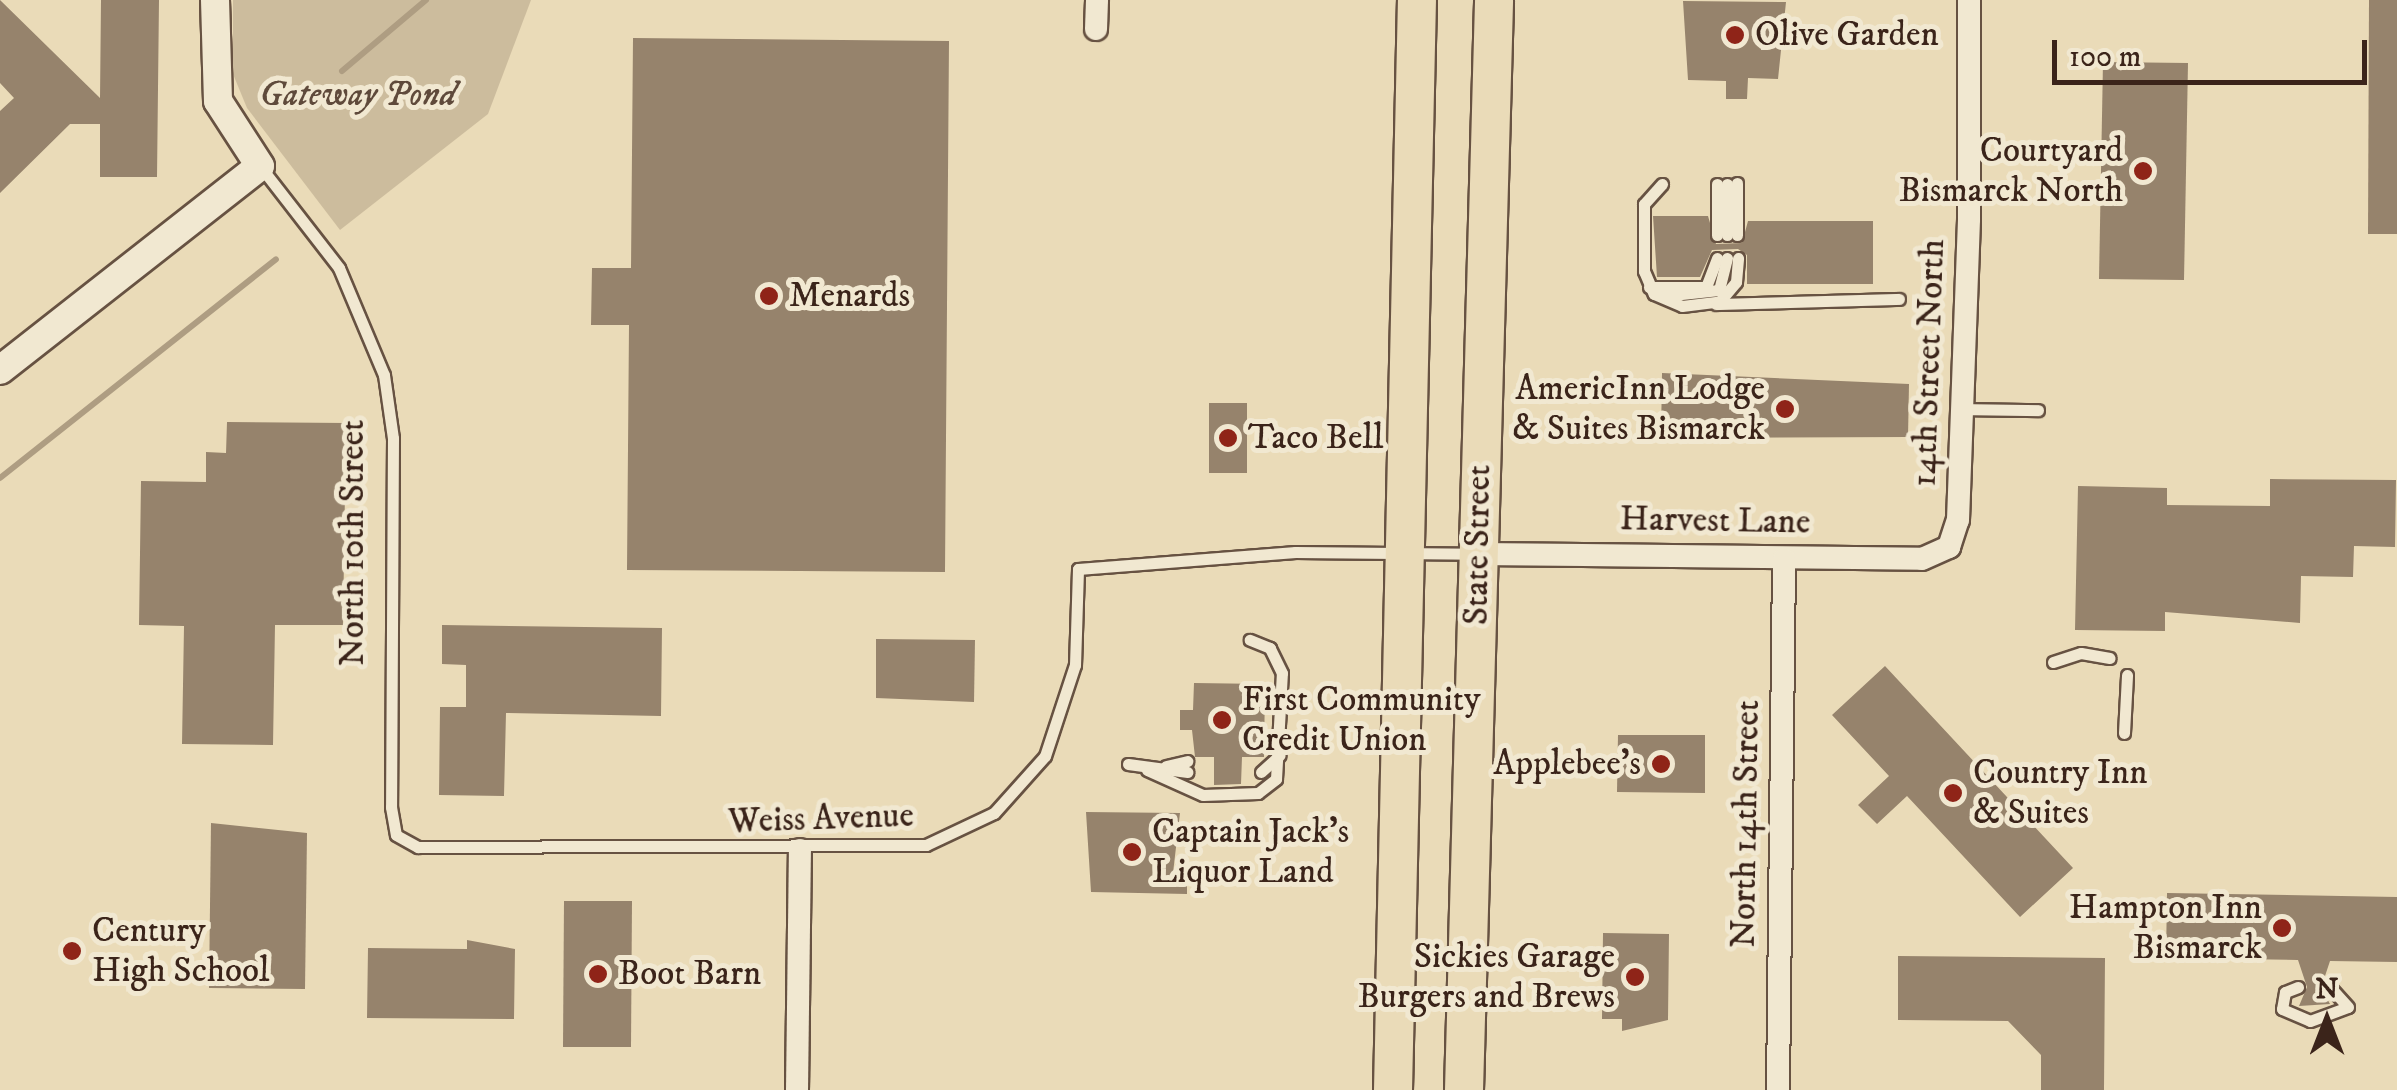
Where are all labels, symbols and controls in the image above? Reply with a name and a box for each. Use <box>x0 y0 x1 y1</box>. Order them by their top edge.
place label: Olive Garden <box>1755 14 1939 56</box>
scale bar <box>2057 20 2372 82</box>
marker: Olive Garden <box>1724 24 1746 46</box>
text: 100 m <box>2069 39 2141 76</box>
park label: Gateway Pond <box>260 74 456 116</box>
place label: Courtyard Bismarck North <box>1899 130 2123 212</box>
marker: Courtyard Bismarck North <box>2132 160 2154 182</box>
street label: 14th Street North <box>1904 238 1954 488</box>
place label: Menards <box>789 275 910 317</box>
marker: Menards <box>758 285 780 307</box>
place label: AmericInn Lodge & Suites Bismarck <box>1512 368 1765 450</box>
marker: AmericInn Lodge & Suites Bismarck <box>1774 398 1796 420</box>
place label: Taco Bell <box>1248 417 1384 459</box>
street label: North 10th Street <box>332 420 374 666</box>
marker: Taco Bell <box>1217 427 1239 449</box>
street label: State Street <box>1456 464 1500 626</box>
street label: Harvest Lane <box>1619 498 1811 544</box>
place label: First Community Credit Union <box>1242 679 1481 761</box>
street label: North 14th Street <box>1723 700 1769 948</box>
marker: First Community Credit Union <box>1211 709 1233 731</box>
place label: Applebee's <box>1493 743 1641 785</box>
place label: Country Inn & Suites <box>1973 752 2148 834</box>
marker: Applebee's <box>1650 753 1672 775</box>
marker: Country Inn & Suites <box>1942 782 1964 804</box>
street label: Weiss Avenue <box>727 795 915 843</box>
place label: Captain Jack's Liquor Land <box>1152 811 1349 893</box>
marker: Captain Jack's Liquor Land <box>1121 841 1143 863</box>
place label: Hampton Inn Bismarck <box>2069 887 2262 969</box>
place label: Century High School <box>92 910 269 992</box>
marker: Hampton Inn Bismarck <box>2271 917 2293 939</box>
place label: Sickies Garage Burgers and Brews <box>1358 936 1615 1018</box>
marker: Century High School <box>61 940 83 962</box>
place label: Boot Barn <box>618 953 761 995</box>
marker: Boot Barn <box>587 963 609 985</box>
marker: Sickies Garage Burgers and Brews <box>1624 966 1646 988</box>
north arrow <box>2277 970 2377 1070</box>
text: N <box>2316 972 2338 1007</box>

